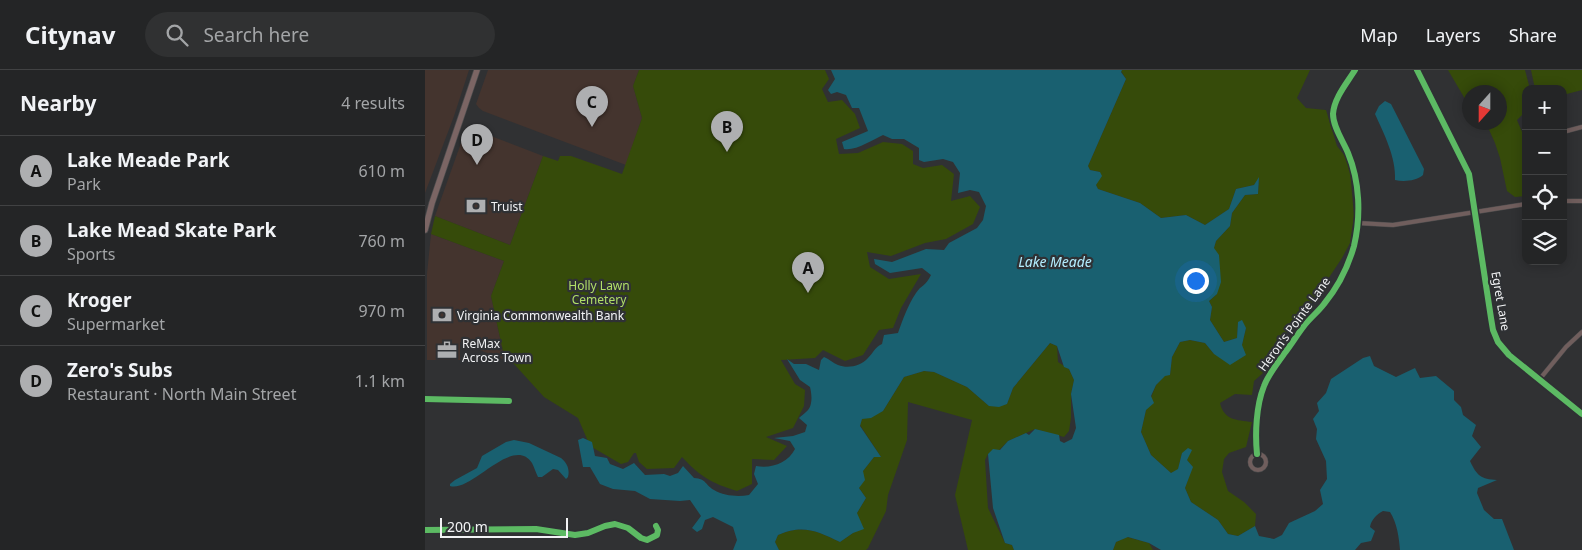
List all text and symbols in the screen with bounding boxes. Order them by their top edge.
search box [145,12,495,57]
text: Citynav [25,18,115,51]
icon: search [163,21,191,49]
text: Search here [203,22,309,48]
text: Map [1360,23,1398,47]
text: Layers [1426,23,1481,47]
text: Share [1509,23,1557,47]
north arrow [1462,85,1507,130]
map controls [1522,85,1567,265]
button: + [1522,85,1567,130]
pin: C [576,86,608,127]
text: Nearby [20,89,96,117]
text: 4 results [341,92,405,114]
pin: B [711,111,743,152]
pin: D [461,124,493,165]
button: − [1522,130,1567,175]
text: Lake Meade Park [67,147,229,173]
text: A [30,160,42,182]
text: 610 m [358,160,405,182]
text: Park [67,173,101,195]
button: locate [1522,175,1567,220]
bank icon: Truist [465,195,487,217]
place label: Truist [491,198,523,215]
text: Lake Mead Skate Park [67,217,276,243]
button: layers [1522,220,1567,265]
text: B [31,230,41,252]
text: 760 m [358,230,405,252]
text: Sports [67,243,115,265]
pin: A [792,252,824,293]
water label: Lake Meade [1018,252,1092,271]
your location [1183,268,1209,294]
street label: Egret Lane [1487,270,1515,332]
street label: Heron's Pointe Lane [1254,273,1334,375]
park label: Holly Lawn Cemetery [568,277,630,308]
text: Kroger [67,287,131,313]
text: C [31,300,41,322]
text: 970 m [358,300,405,322]
bank icon: Virginia Commonwealth Bank [431,304,453,326]
place label: Virginia Commonwealth Bank [457,307,625,324]
text: Supermarket [67,313,165,335]
place label: ReMax Across Town [462,335,532,366]
office icon: ReMax Across Town [436,339,458,361]
text: Zero's Subs [67,357,172,383]
text: D [30,370,42,392]
text: 1.1 km [355,370,405,392]
text: Restaurant · North Main Street [67,383,296,405]
scale bar [440,515,567,538]
text: 200 m [447,517,488,536]

